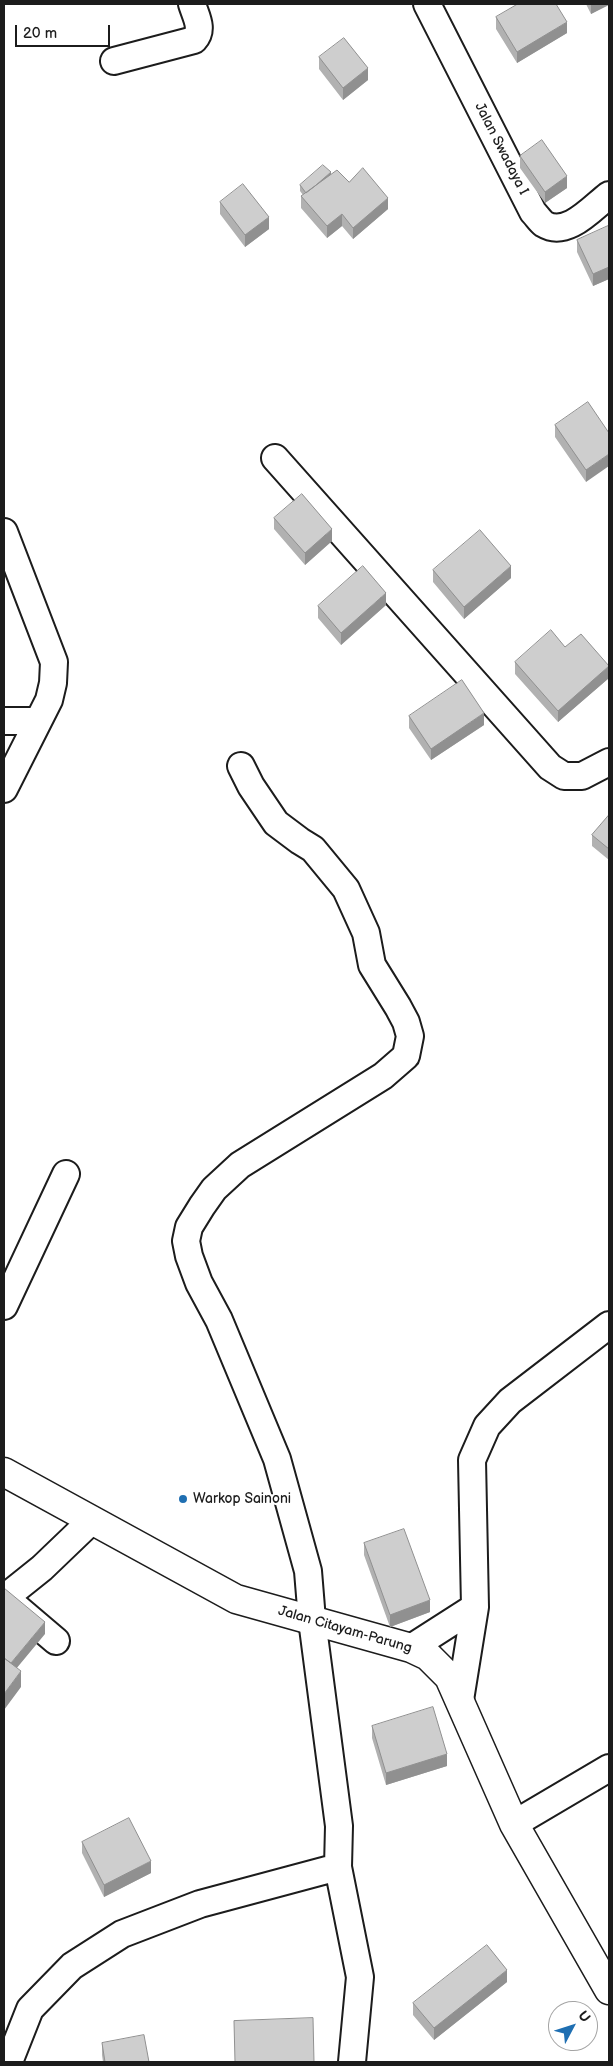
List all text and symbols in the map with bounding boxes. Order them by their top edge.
scale bar [18,15,112,47]
text: 20 m [23,24,57,43]
street label: Jalan Swadaya I [471,100,531,198]
place label: Warkop Sainoni [193,1491,291,1507]
marker: Warkop Sainoni [177,1493,189,1505]
street label: Jalan Citayam-Parung [276,1603,414,1657]
north arrow [548,2001,598,2051]
text: U [574,2007,594,2026]

